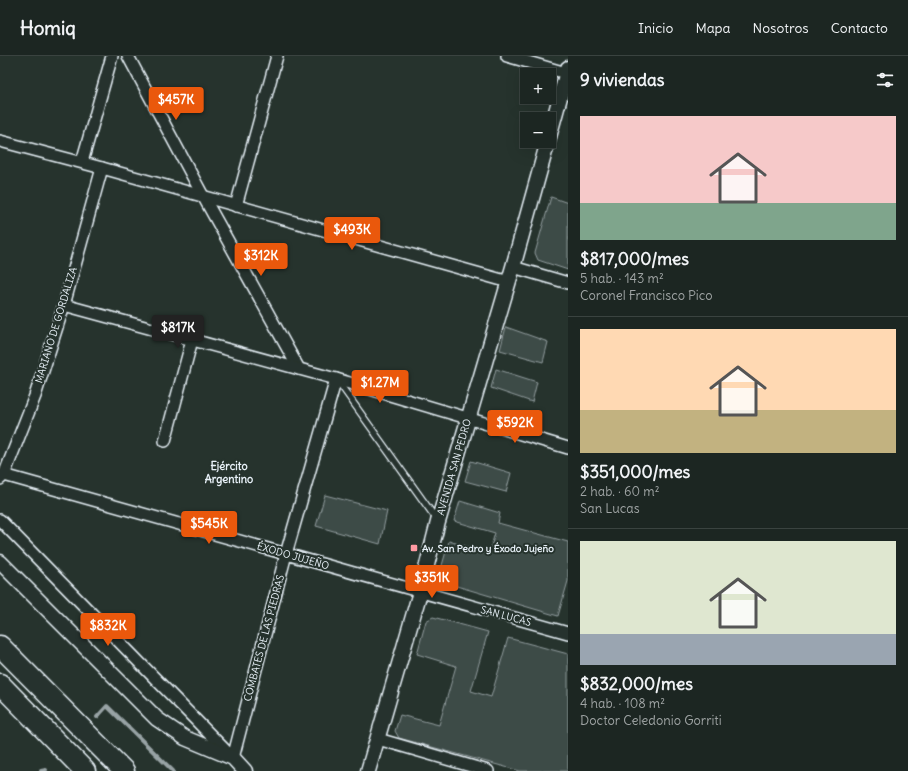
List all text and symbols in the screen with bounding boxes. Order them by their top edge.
text: Homiq [20,16,76,40]
text: Inicio [638,19,673,37]
text: Mapa [695,19,731,37]
text: Nosotros [753,19,809,37]
text: Contacto [831,19,888,37]
map controls [520,68,556,148]
button: + [520,68,556,104]
text: 9 viviendas [580,69,664,91]
icon: filters [874,69,896,91]
pin: $457K [148,87,204,121]
text: $457K [158,91,194,108]
button: − [520,112,556,148]
icon: home [702,142,774,214]
pin: $493K [324,217,380,251]
text: $493K [333,221,371,238]
pin: $312K [233,243,289,277]
text: $312K [244,247,278,264]
text: $817,000/mes [580,248,689,270]
street label: MARIANO DE GORDALIZA [32,265,80,385]
text: 5 hab. · 143 m² [580,270,664,287]
text: Coronel Francisco Pico [580,287,713,304]
pin: $817K [150,315,206,349]
text: $817K [161,319,195,336]
icon: home [702,355,774,427]
pin: $1.27M [347,370,413,404]
text: $1.27M [361,374,399,391]
pin: $592K [487,410,543,444]
text: $592K [496,414,534,431]
street label: AVENIDA SAN PEDRO [434,417,474,517]
district label: Ejército Argentino [205,459,253,487]
text: $351,000/mes [580,461,690,483]
text: 2 hab. · 60 m² [580,483,660,500]
text: San Lucas [580,500,640,517]
pin: $545K [181,511,237,545]
text: $545K [190,515,228,532]
street label: ÉXODO JUJEÑO [255,539,331,573]
place label: Av. San Pedro y Éxodo Jujeño [422,542,554,555]
marker: Av. San Pedro y Éxodo Jujeño [409,543,419,553]
pin: $351K [404,565,460,599]
icon: home [702,567,774,639]
text: $351K [414,569,450,586]
street label: COMBATES DE LAS PIEDRAS [241,573,287,703]
street label: SAN LUCAS [479,603,533,629]
pin: $832K [80,613,136,647]
text: $832K [89,617,127,634]
text: $832,000/mes [580,673,693,695]
text: 4 hab. · 108 m² [580,695,665,712]
text: Doctor Celedonio Gorriti [580,712,722,729]

